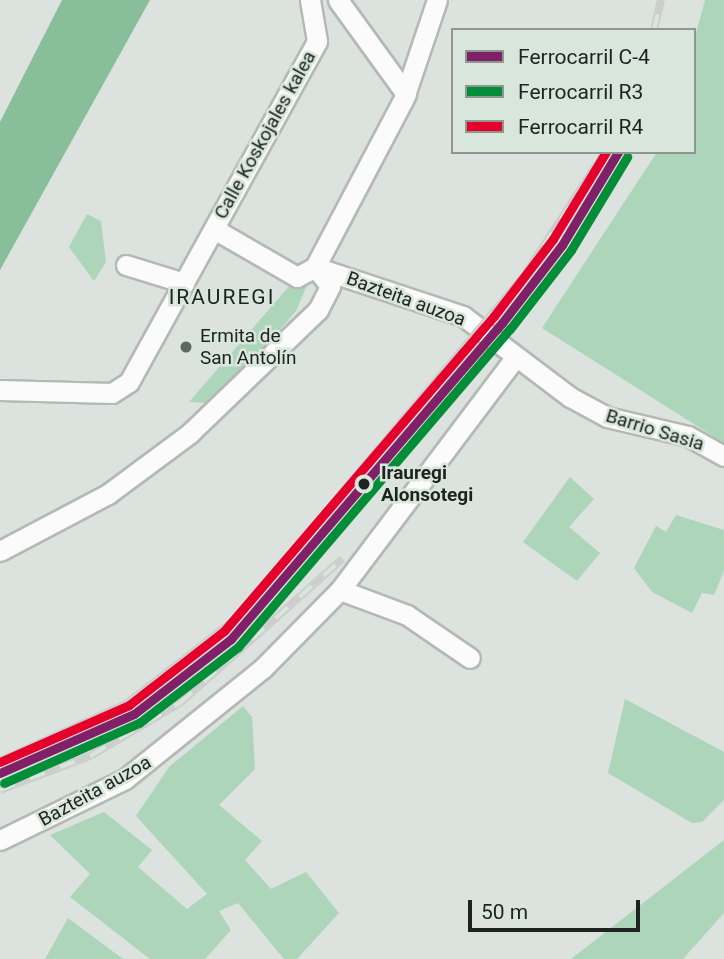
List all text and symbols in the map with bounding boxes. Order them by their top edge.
legend [451,28,696,154]
text: Ferrocarril C-4 [518,45,650,69]
street label: Calle Koskojales kalea [209,47,321,223]
text: Ferrocarril R3 [518,80,643,104]
text: Ferrocarril R4 [518,115,643,139]
street label: Bazteita auzoa [343,267,469,331]
district label: IRAUREGI [170,284,274,310]
place label: Ermita de San Antolín [200,325,296,369]
marker: Ermita de San Antolín [178,339,194,355]
street label: Barrio Sasia [603,404,707,456]
place label: Irauregi Alonsotegi [381,462,473,506]
marker: Irauregi Alonsotegi [353,473,375,495]
street label: Bazteita auzoa [35,751,155,831]
scale bar [472,886,644,930]
text: 50 m [481,900,528,924]

